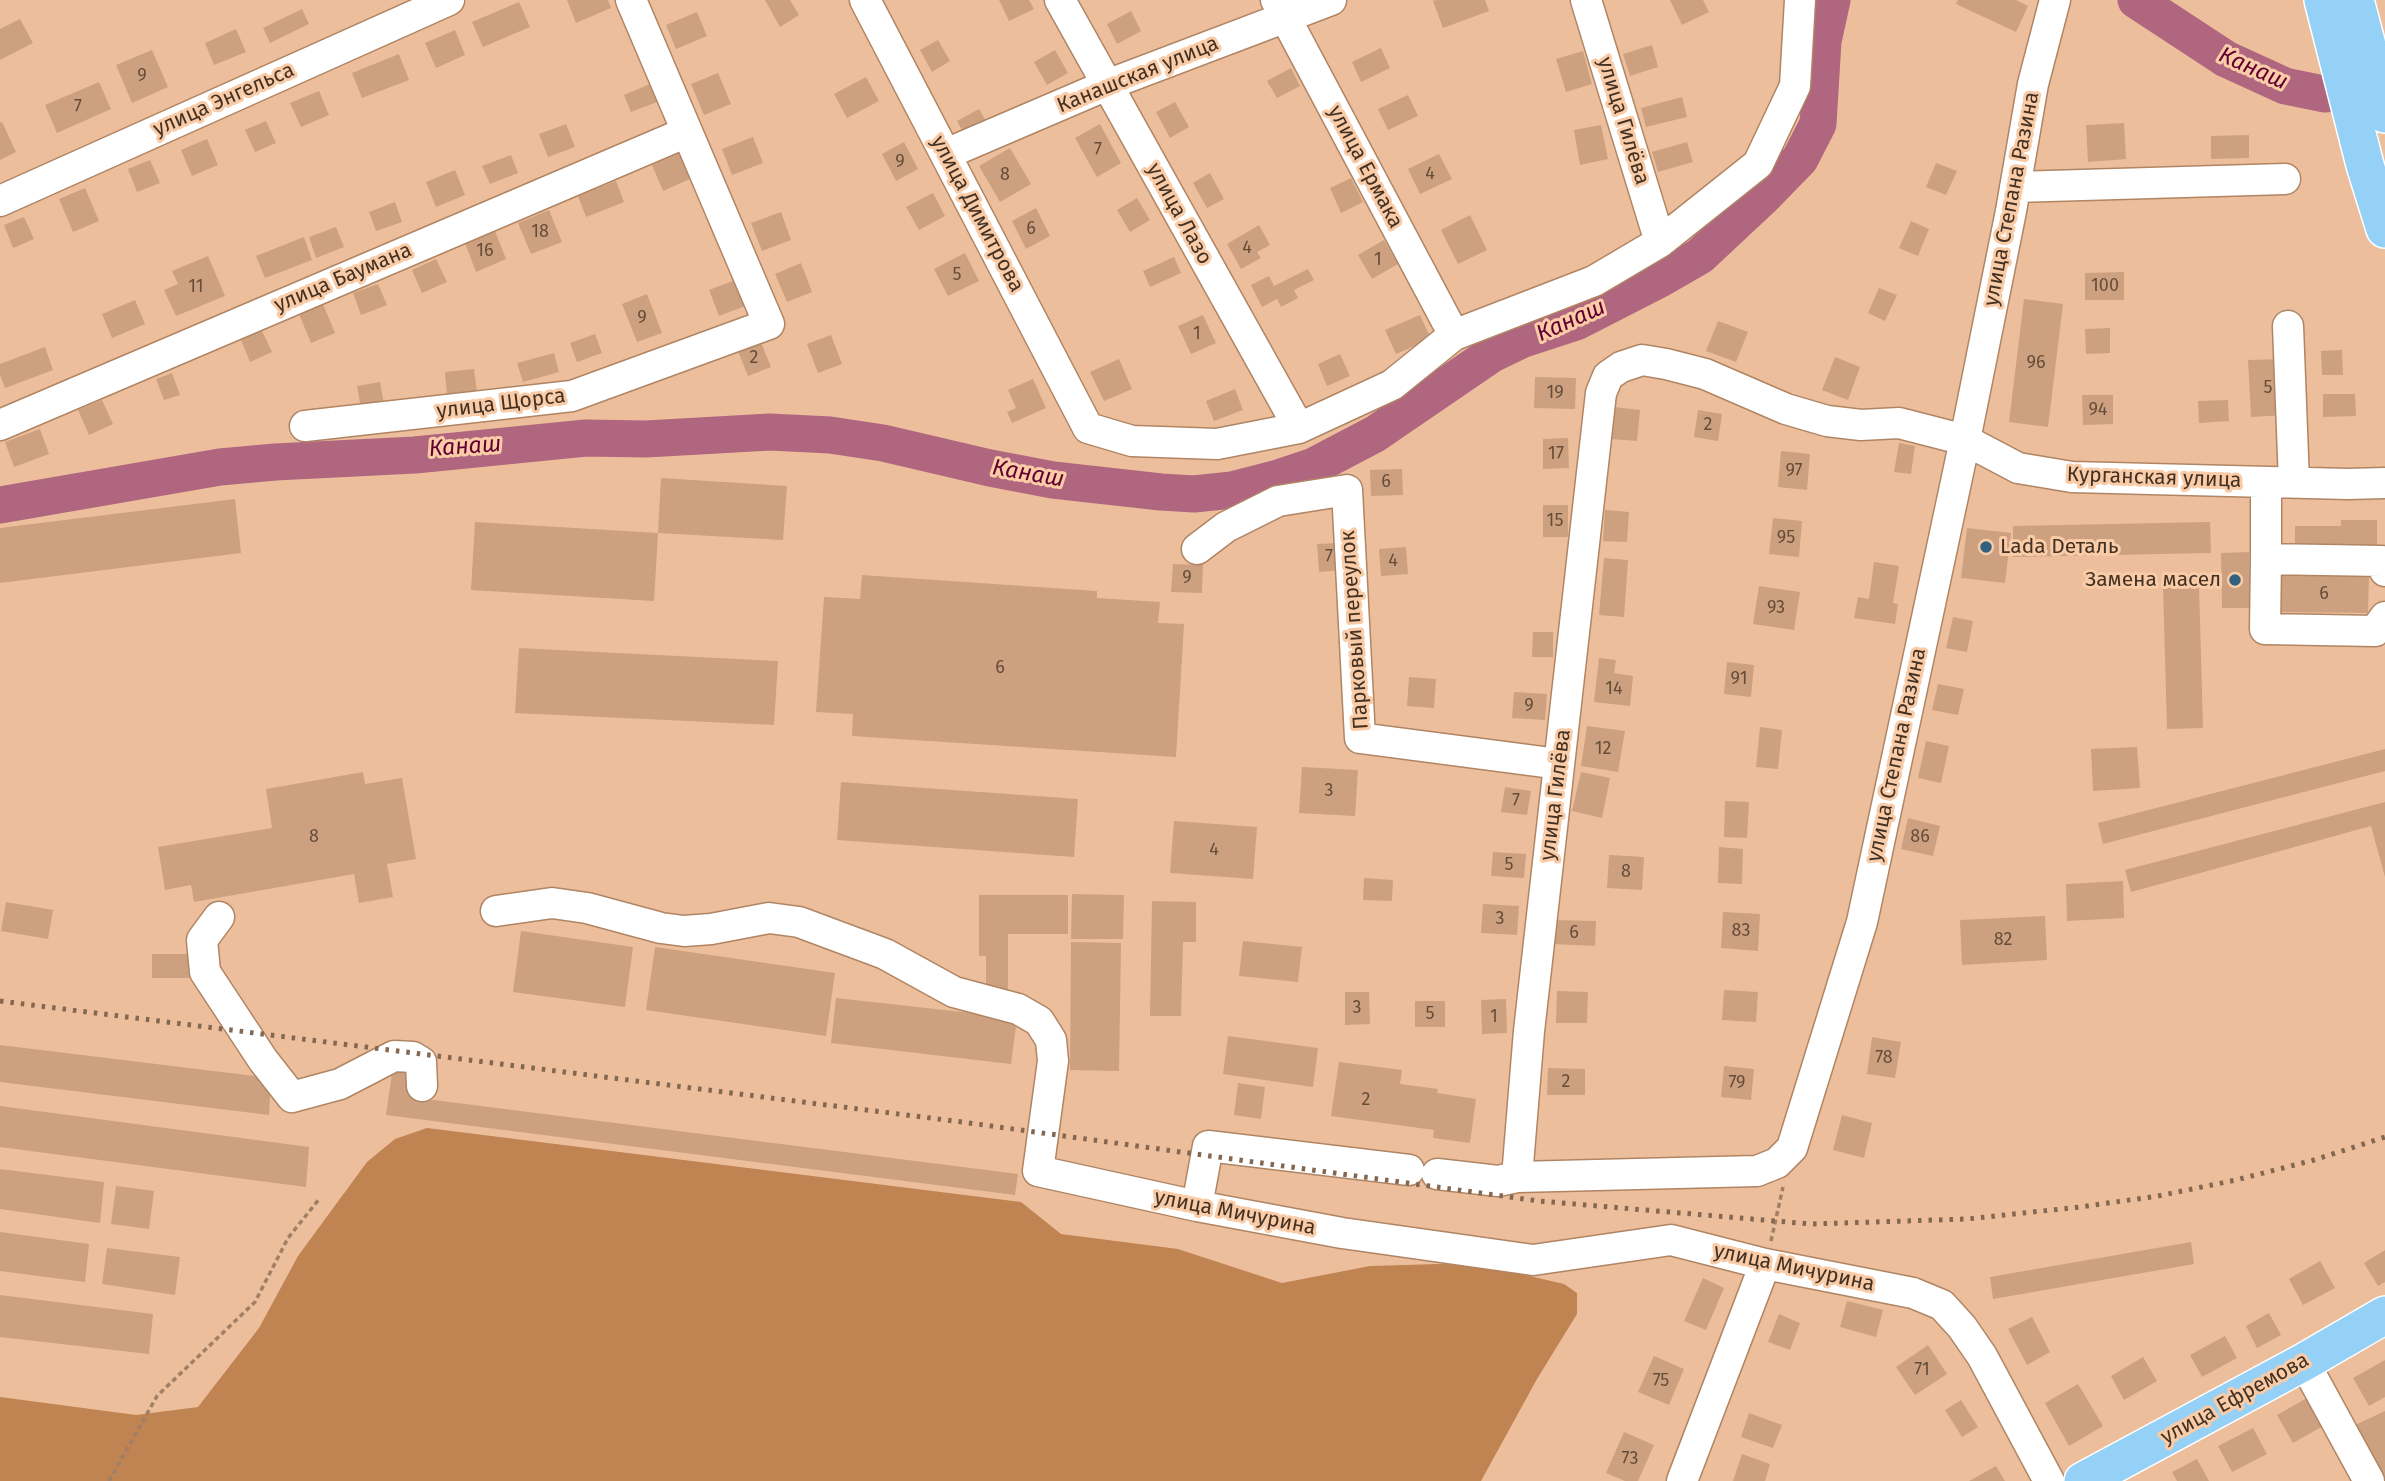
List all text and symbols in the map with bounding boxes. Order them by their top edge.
street label: Канашская улица [1054,31,1222,119]
water label: Канаш [2214,42,2292,96]
street label: улица Гилёва [1592,54,1654,188]
street label: улица Энгельса [150,58,298,142]
house number: 9 [137,65,147,87]
street label: улица Степана Разина [1979,90,2045,308]
house number: 7 [74,96,82,118]
street label: улица Ермака [1322,101,1408,233]
street label: улица Димитрова [925,132,1029,296]
house number: 7 [1094,139,1102,161]
house number: 9 [895,151,905,173]
street label: улица Лазо [1141,159,1217,269]
house number: 4 [1425,163,1435,185]
house number: 8 [1000,164,1010,186]
house number: 6 [1026,218,1036,240]
house number: 18 [531,221,549,243]
house number: 4 [1242,237,1252,259]
street label: улица Баумана [270,238,416,318]
house number: 16 [476,240,494,262]
house number: 1 [1374,249,1382,271]
house number: 5 [952,264,962,286]
house number: 100 [2091,275,2119,297]
house number: 11 [188,276,204,298]
water label: Канаш [1532,294,1610,348]
house number: 9 [637,307,647,329]
house number: 1 [1193,323,1201,345]
house number: 2 [750,347,758,369]
house number: 96 [2026,352,2046,374]
house number: 5 [2263,377,2273,399]
house number: 19 [1546,382,1564,404]
street label: улица Щорса [435,384,567,424]
house number: 94 [2089,399,2107,421]
house number: 2 [1704,414,1712,436]
water label: Канаш [428,431,502,463]
house number: 17 [1548,443,1564,465]
water label: Канаш [990,454,1066,494]
house number: 97 [1785,460,1803,482]
street label: Курганская улица [2066,462,2242,494]
house number: 6 [1381,471,1391,493]
house number: 15 [1547,510,1563,532]
house number: 95 [1777,527,1795,549]
street label: Парковый переулок [1335,530,1375,730]
place label: Lada Dеталь [2000,534,2119,560]
marker: Lada Dеталь [1978,539,1994,555]
house number: 7 [1325,546,1333,568]
house number: 4 [1388,550,1398,572]
house number: 9 [1182,567,1192,589]
place label: Замена масел [2085,567,2221,593]
marker: Замена масел [2227,572,2243,588]
house number: 6 [2319,583,2329,605]
house number: 93 [1767,597,1785,619]
street label: улица Степана Разина [1862,646,1932,864]
house number: 6 [995,657,1005,679]
house number: 91 [1731,668,1747,690]
house number: 14 [1605,678,1623,700]
house number: 9 [1524,695,1534,717]
street label: улица Гилёва [1535,728,1577,862]
house number: 12 [1595,738,1611,760]
house number: 3 [1325,780,1333,802]
house number: 7 [1512,790,1520,812]
house number: 8 [309,826,319,848]
house number: 86 [1910,826,1930,848]
house number: 4 [1209,839,1219,861]
house number: 5 [1504,854,1514,876]
house number: 8 [1621,861,1631,883]
house number: 3 [1496,908,1504,930]
house number: 83 [1732,920,1750,942]
house number: 6 [1569,922,1579,944]
house number: 82 [1994,929,2012,951]
house number: 3 [1353,997,1361,1019]
house number: 5 [1425,1003,1435,1025]
house number: 1 [1490,1006,1498,1028]
house number: 78 [1875,1047,1893,1069]
house number: 2 [1562,1071,1570,1093]
house number: 79 [1728,1072,1746,1094]
house number: 2 [1362,1089,1370,1111]
street label: улица Мичурина [1152,1185,1318,1241]
street label: улица Мичурина [1711,1239,1877,1297]
street label: улица Ефремова [2157,1348,2313,1450]
house number: 71 [1914,1359,1930,1381]
house number: 75 [1653,1370,1669,1392]
house number: 73 [1622,1448,1638,1470]

